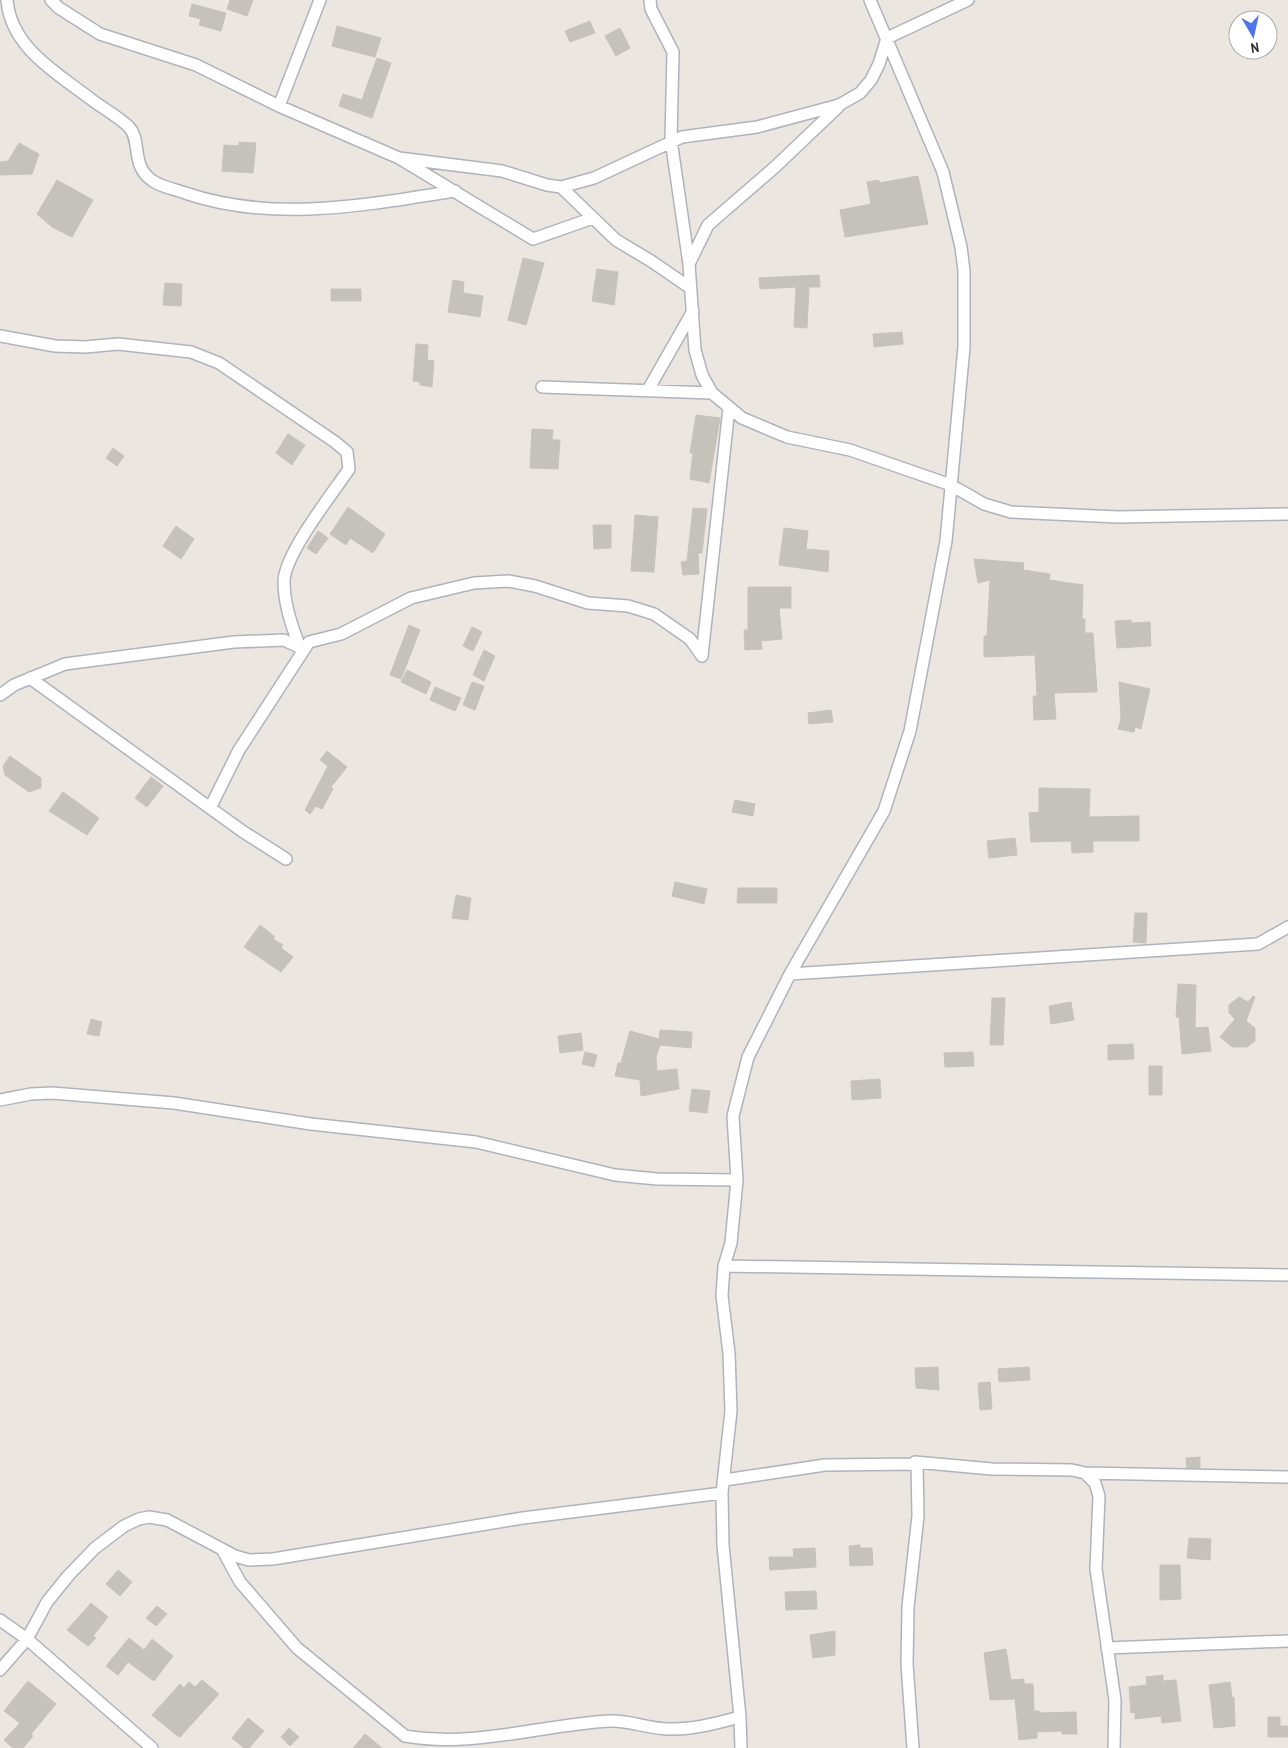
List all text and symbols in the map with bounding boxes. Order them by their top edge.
north arrow [1228,10,1278,60]
text: N [1250,38,1261,57]

